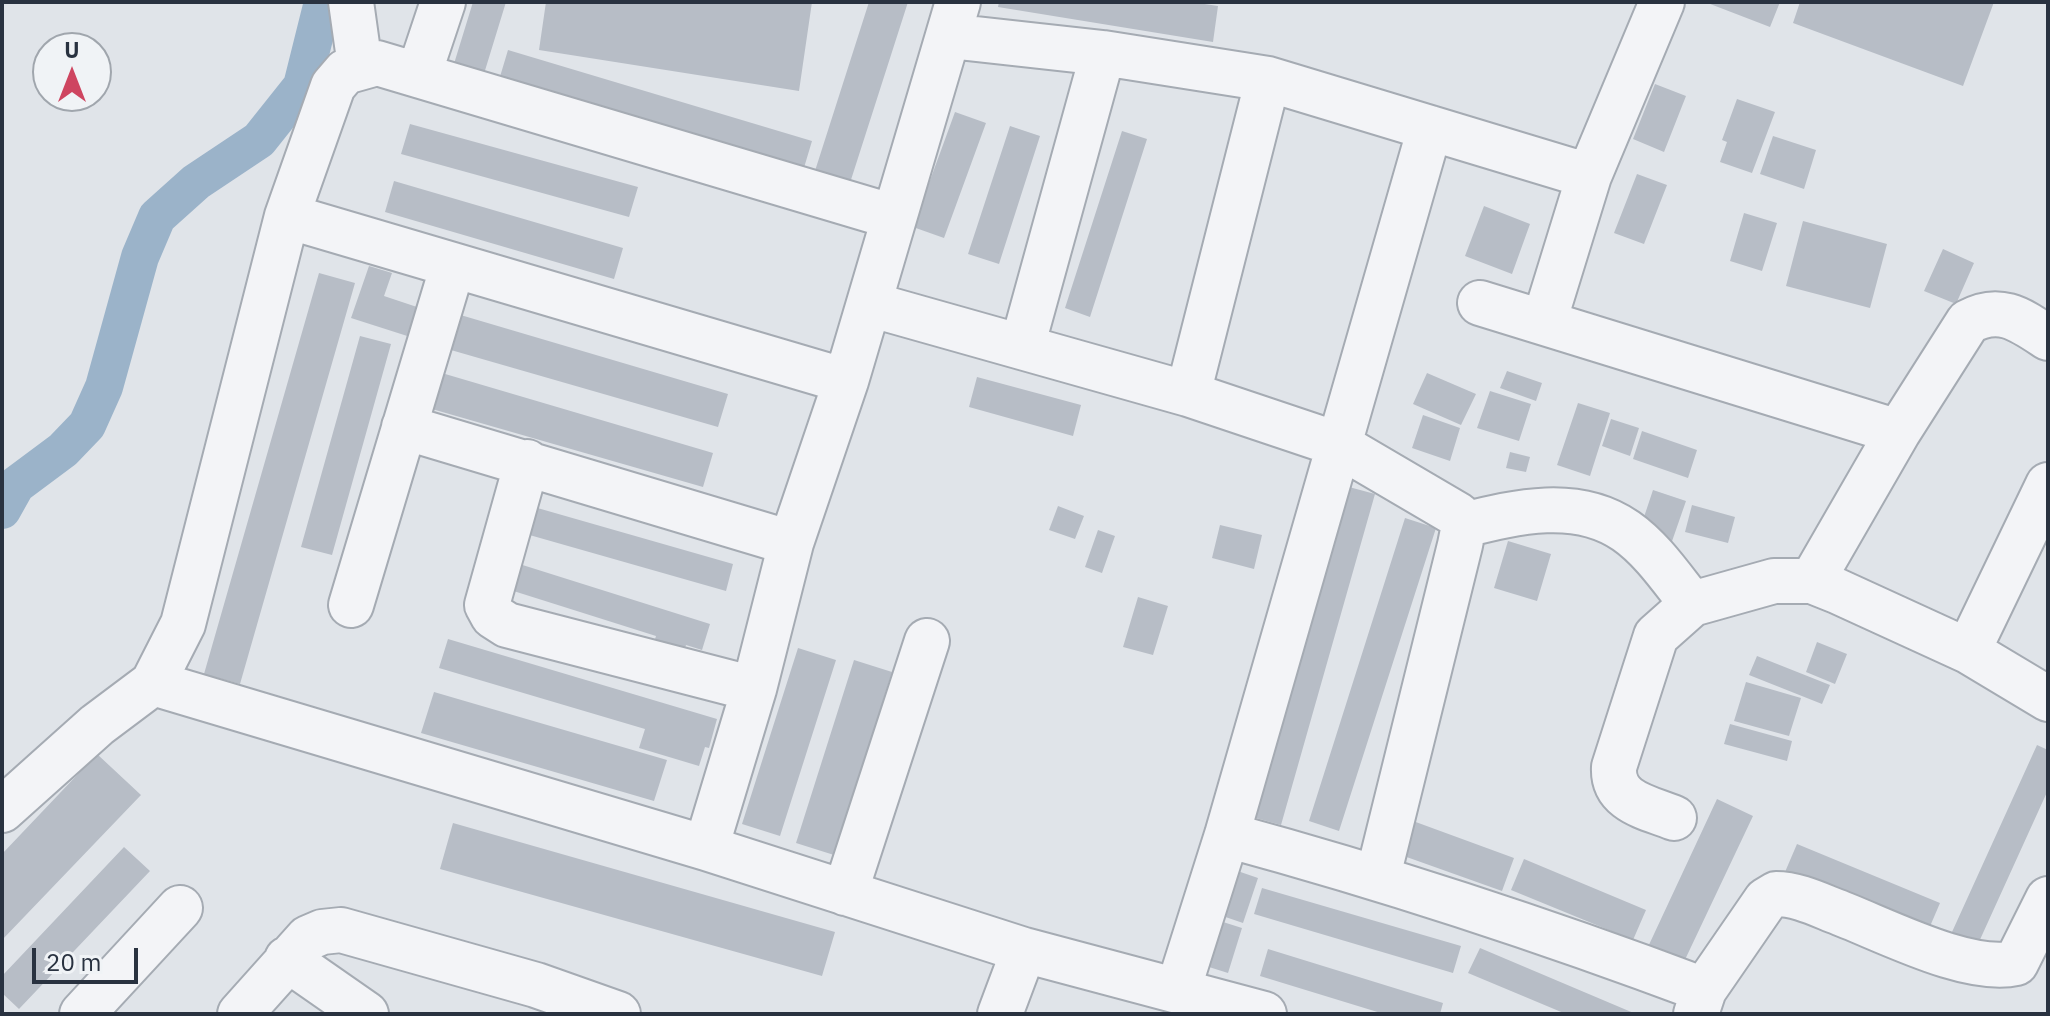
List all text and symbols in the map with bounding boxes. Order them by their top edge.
north arrow [32,32,112,112]
text: U [64,35,80,64]
scale bar [36,932,142,982]
text: 20 m [46,946,101,978]

